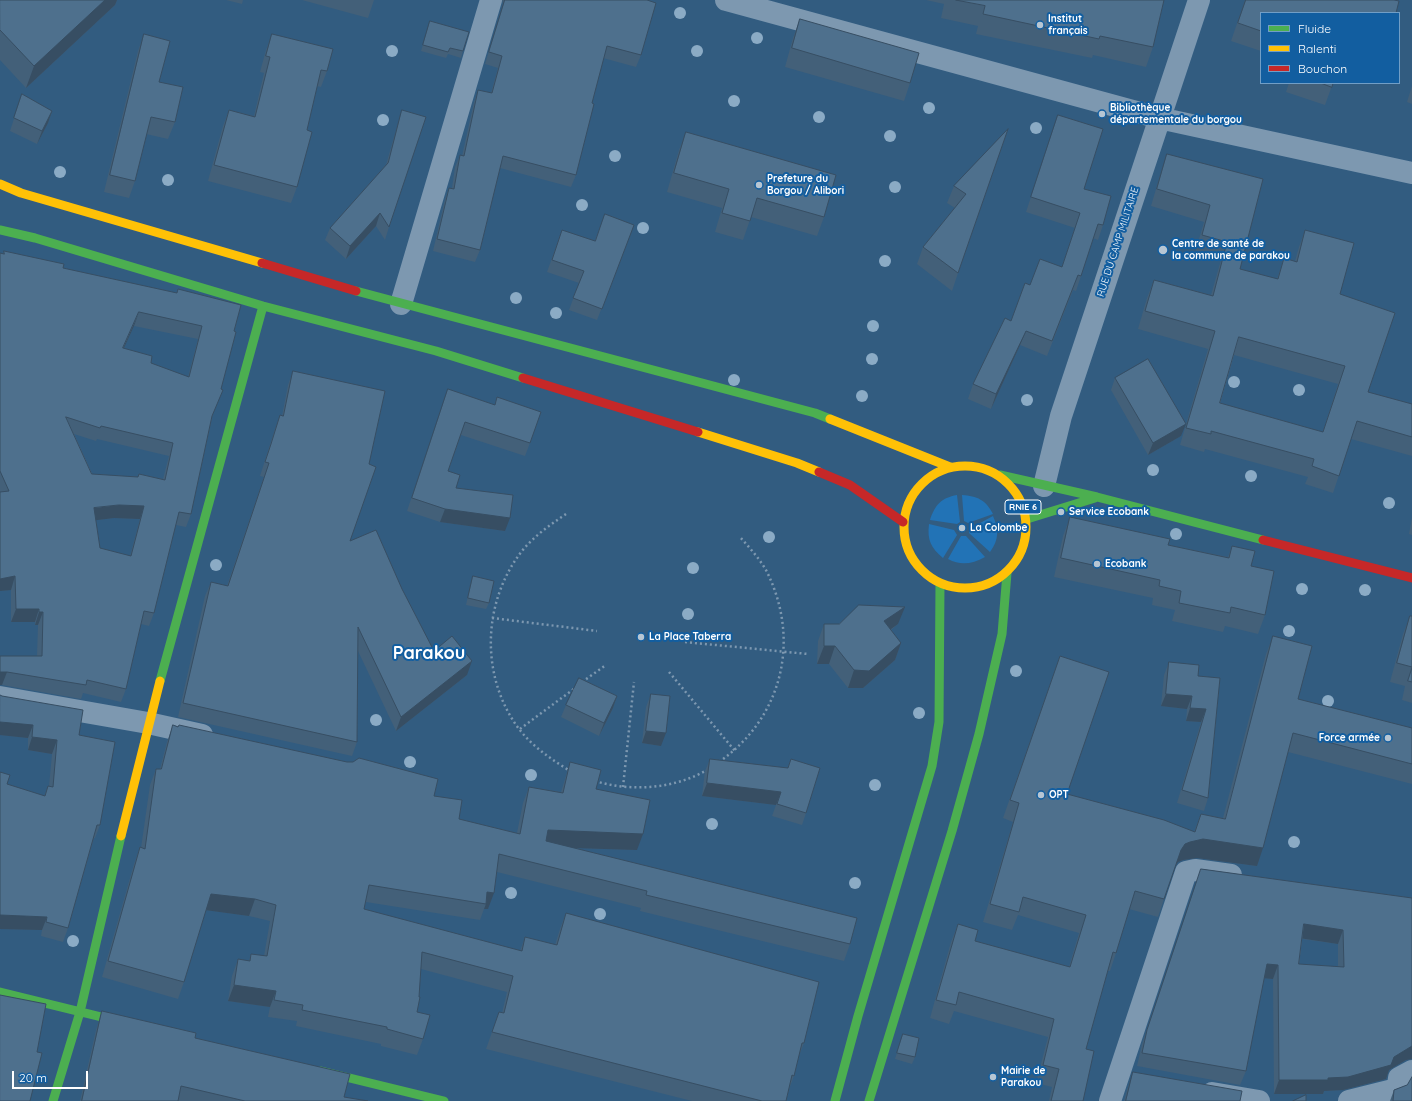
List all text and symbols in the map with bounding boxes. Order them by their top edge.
legend [1260,12,1400,84]
place label: Institut français [1048,13,1087,36]
marker: Institut français [1035,20,1045,30]
text: Fluide [1298,21,1331,36]
text: Ralenti [1298,41,1336,56]
text: Bouchon [1298,61,1347,76]
place label: Bibliothèque départementale du borgou [1110,102,1242,126]
marker: Bibliothèque départementale du borgou [1097,109,1107,119]
place label: Prefeture du Borgou / Alibori [767,173,844,196]
marker: Prefeture du Borgou / Alibori [754,180,764,190]
street label: RUE DU CAMP MILITAIRE [1095,186,1141,298]
place label: Centre de santé de la commune de parakou [1172,238,1290,262]
marker: Centre de santé de la commune de parakou [1157,244,1169,256]
road number: RNIE 6 [1005,500,1041,514]
place label: Service Ecobank [1069,506,1149,518]
marker: Service Ecobank [1056,507,1066,517]
place label: La Colombe [970,522,1027,534]
marker: La Colombe [957,523,967,533]
place label: Ecobank [1105,558,1146,570]
marker: Ecobank [1092,559,1102,569]
place label: La Place Taberra [649,631,731,643]
marker: La Place Taberra [636,632,646,642]
district label: Parakou [393,643,465,665]
place label: Force armée [1319,732,1380,744]
marker: Force armée [1383,733,1393,743]
place label: OPT [1049,789,1069,801]
marker: OPT [1036,790,1046,800]
scale bar [14,1063,90,1089]
place label: Mairie de Parakou [1001,1065,1045,1088]
text: 20 m [19,1070,47,1085]
marker: Mairie de Parakou [988,1072,998,1082]

